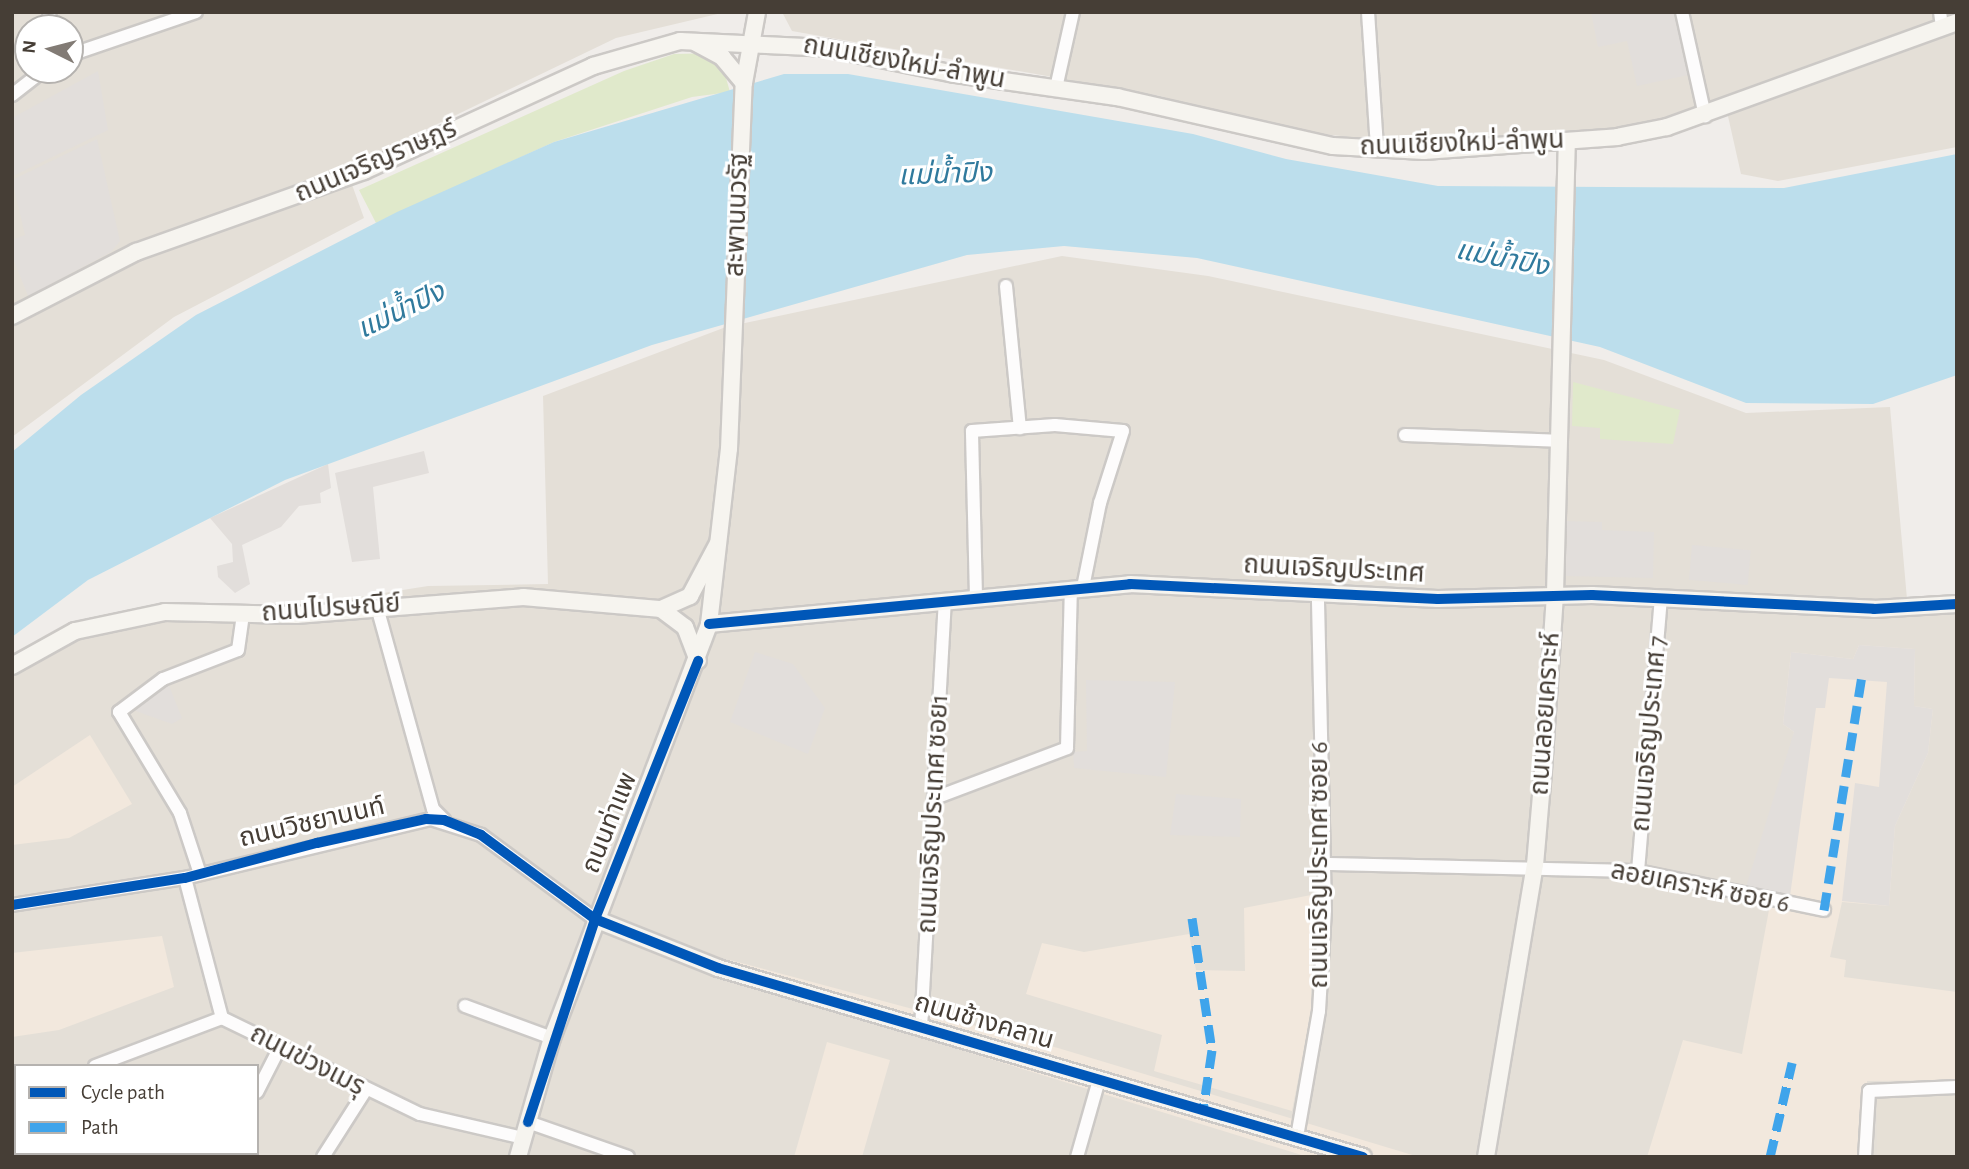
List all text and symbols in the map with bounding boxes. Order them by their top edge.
north arrow [14,14,84,84]
street label: ถนนเชียงใหม่-ลำพูน [800,30,1008,96]
text: N [19,39,40,55]
street label: ถนนเจริญราษฎร์ [290,114,462,210]
street label: ถนนเชียงใหม่-ลำพูน [1359,125,1565,163]
street label: สะพานนวรัฐ [720,153,756,277]
water label: แม่น้ำปิง [898,157,992,193]
water label: แม่น้ำปิง [1453,234,1551,284]
water label: แม่น้ำปิง [352,275,450,347]
street label: ถนนเจริญประเทศ [1242,550,1426,590]
street label: ถนนไปรษณีย์ [260,589,402,629]
street label: ถนนลอยเคราะห์ [1525,631,1567,797]
street label: ถนนเจริญประเทศ 7 [1626,635,1674,833]
street label: ถนนเจริญประเทศ ซอย1 [912,694,956,934]
street label: ถนนเจริญประเทศ ซอย 6 [1304,741,1336,989]
street label: ถนนท่าแพ [576,768,644,878]
street label: ถนนวิชยานนท์ [236,791,388,855]
street label: ลอยเคราะห์ ซอย 6 [1608,855,1792,921]
street label: ถนนช้างคลาน [911,987,1057,1057]
street label: ถนนข่วงเมรุ [244,1019,370,1103]
legend [14,1064,259,1155]
text: Cycle path [81,1082,165,1103]
text: Path [81,1117,119,1138]

